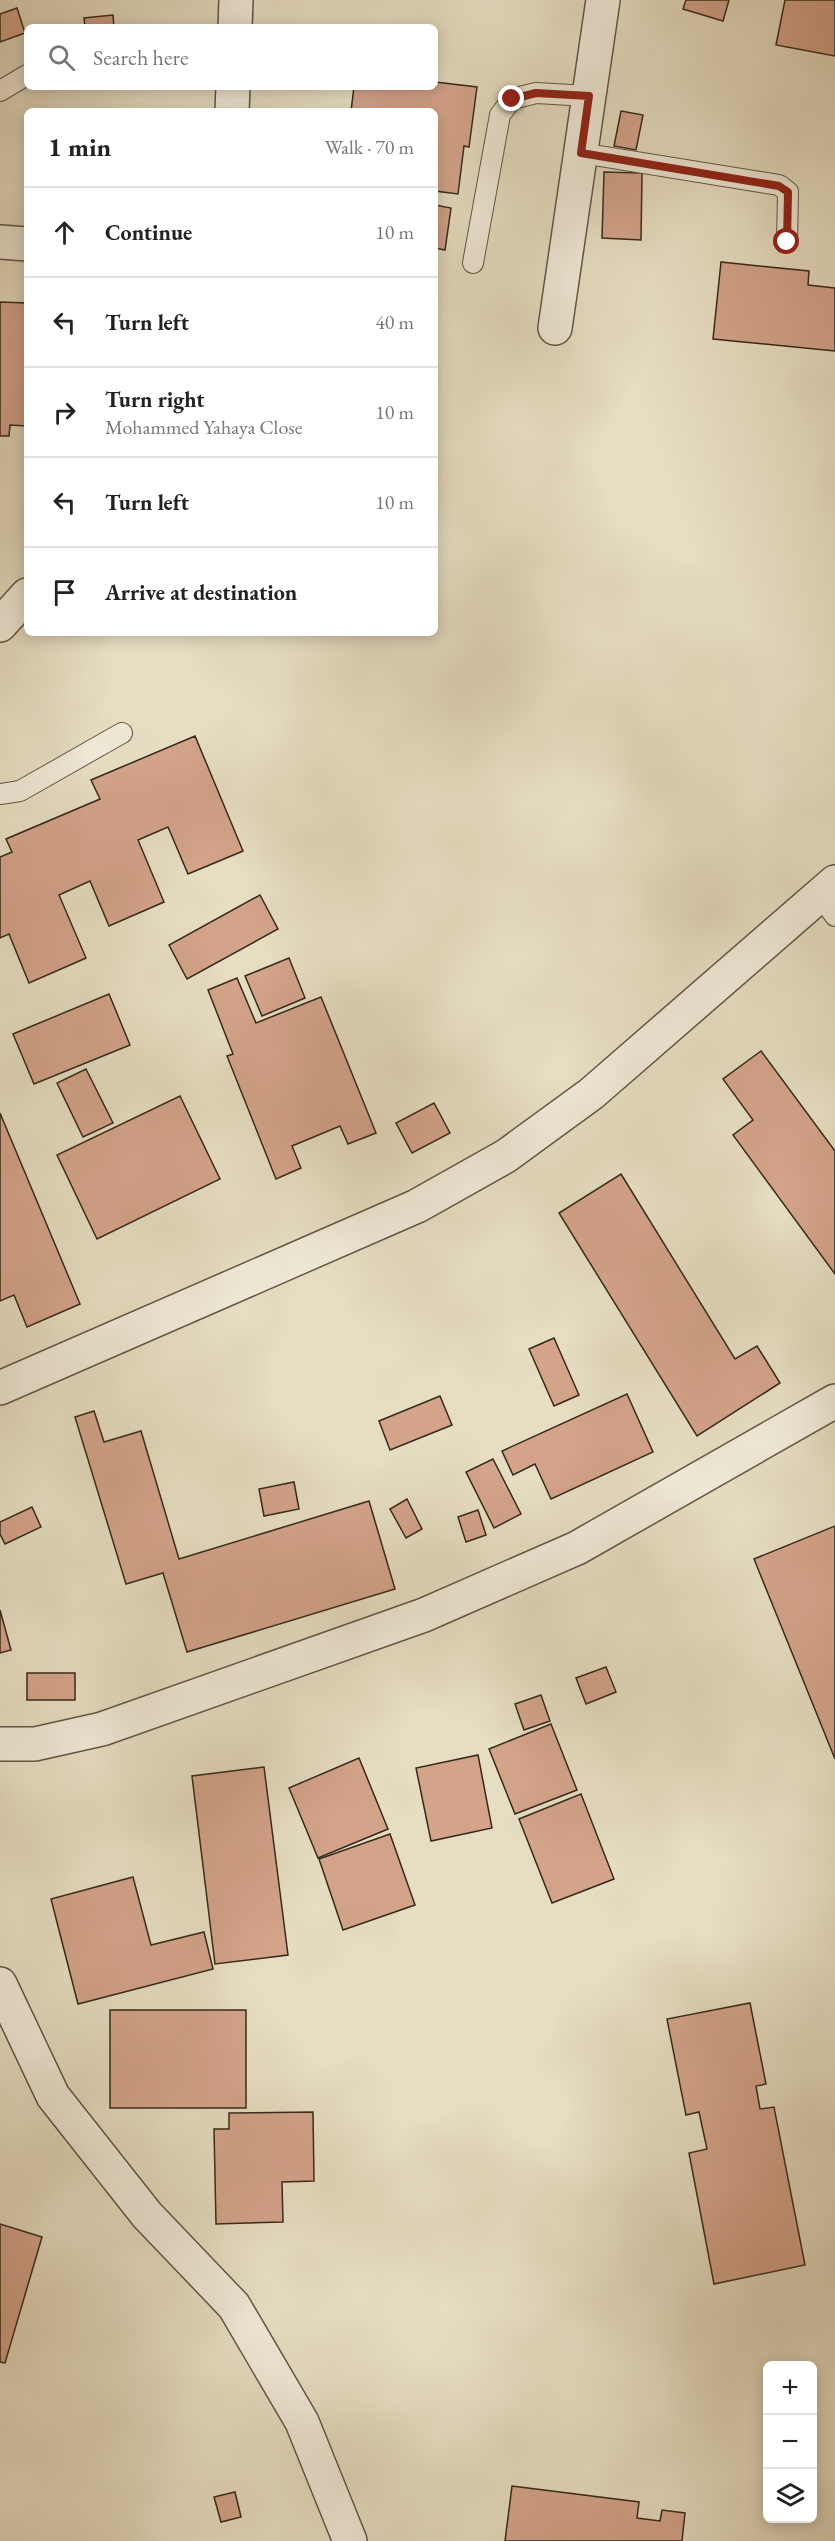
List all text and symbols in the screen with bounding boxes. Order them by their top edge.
search box [24,24,438,90]
icon: search [45,41,78,74]
text: Search here [93,43,188,72]
route end [498,85,524,111]
text: 1 min [48,130,111,164]
text: Walk · 70 m [325,134,414,160]
icon: ahead [48,216,81,249]
text: Continue [105,218,192,247]
text: 10 m [375,219,414,245]
route start [773,228,799,254]
icon: left [48,306,81,339]
text: Turn left [105,308,189,337]
text: 40 m [375,309,414,335]
text: Turn right [105,385,204,414]
icon: right [48,396,81,429]
text: 10 m [375,399,414,425]
text: Mohammed Yahaya Close [105,414,303,440]
icon: left [48,486,81,519]
text: Turn left [105,488,189,517]
text: 10 m [375,489,414,515]
icon: arrive [48,576,81,609]
text: Arrive at destination [105,578,297,607]
map controls [763,2361,817,2523]
button: + [763,2361,817,2415]
button: − [763,2415,817,2469]
button: layers [763,2469,817,2523]

